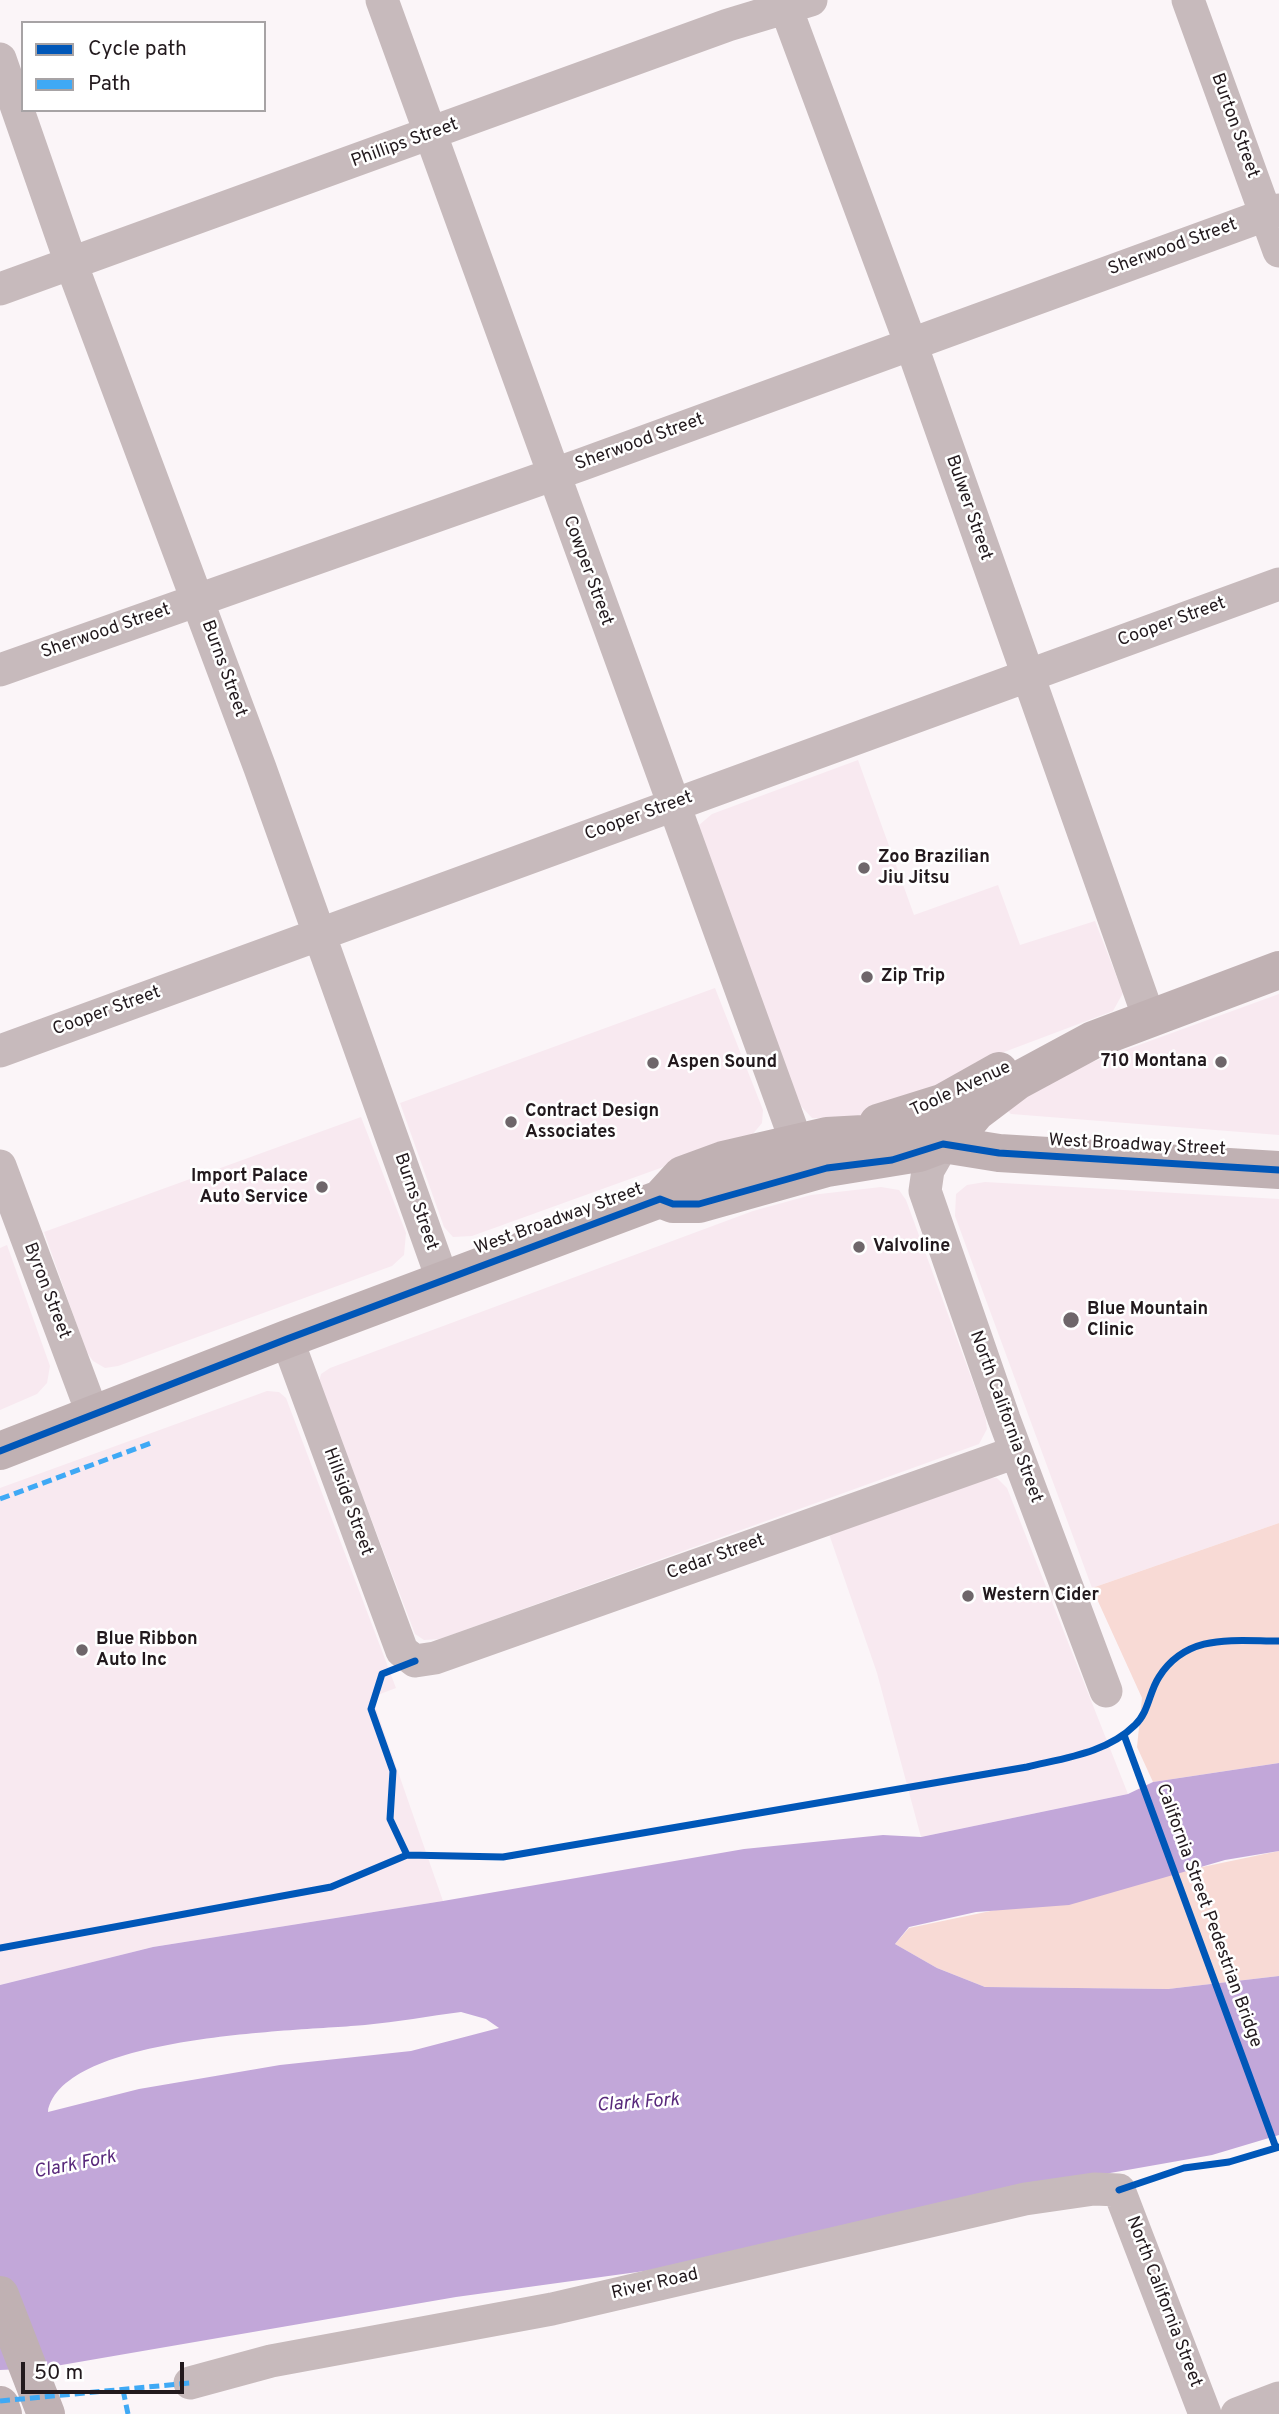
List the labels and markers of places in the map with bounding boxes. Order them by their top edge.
place label: Zoo Brazilian Jiu Jitsu [878,847,990,890]
marker: Zoo Brazilian Jiu Jitsu [856,860,872,876]
place label: Zip Trip [881,966,945,988]
marker: Zip Trip [859,969,875,985]
place label: 710 Montana [1101,1051,1207,1073]
place label: Aspen Sound [667,1052,777,1074]
marker: 710 Montana [1213,1054,1229,1070]
marker: Aspen Sound [645,1055,661,1071]
place label: Contract Design Associates [525,1101,659,1144]
marker: Contract Design Associates [503,1114,519,1130]
place label: Import Palace Auto Service [191,1166,308,1208]
marker: Import Palace Auto Service [314,1179,330,1195]
place label: Valvoline [873,1236,950,1258]
marker: Valvoline [851,1239,867,1255]
place label: Blue Mountain Clinic [1087,1299,1208,1342]
marker: Blue Mountain Clinic [1061,1310,1081,1330]
place label: Western Cider [982,1585,1099,1607]
marker: Western Cider [960,1588,976,1604]
place label: Blue Ribbon Auto Inc [96,1629,198,1672]
marker: Blue Ribbon Auto Inc [74,1642,90,1658]

